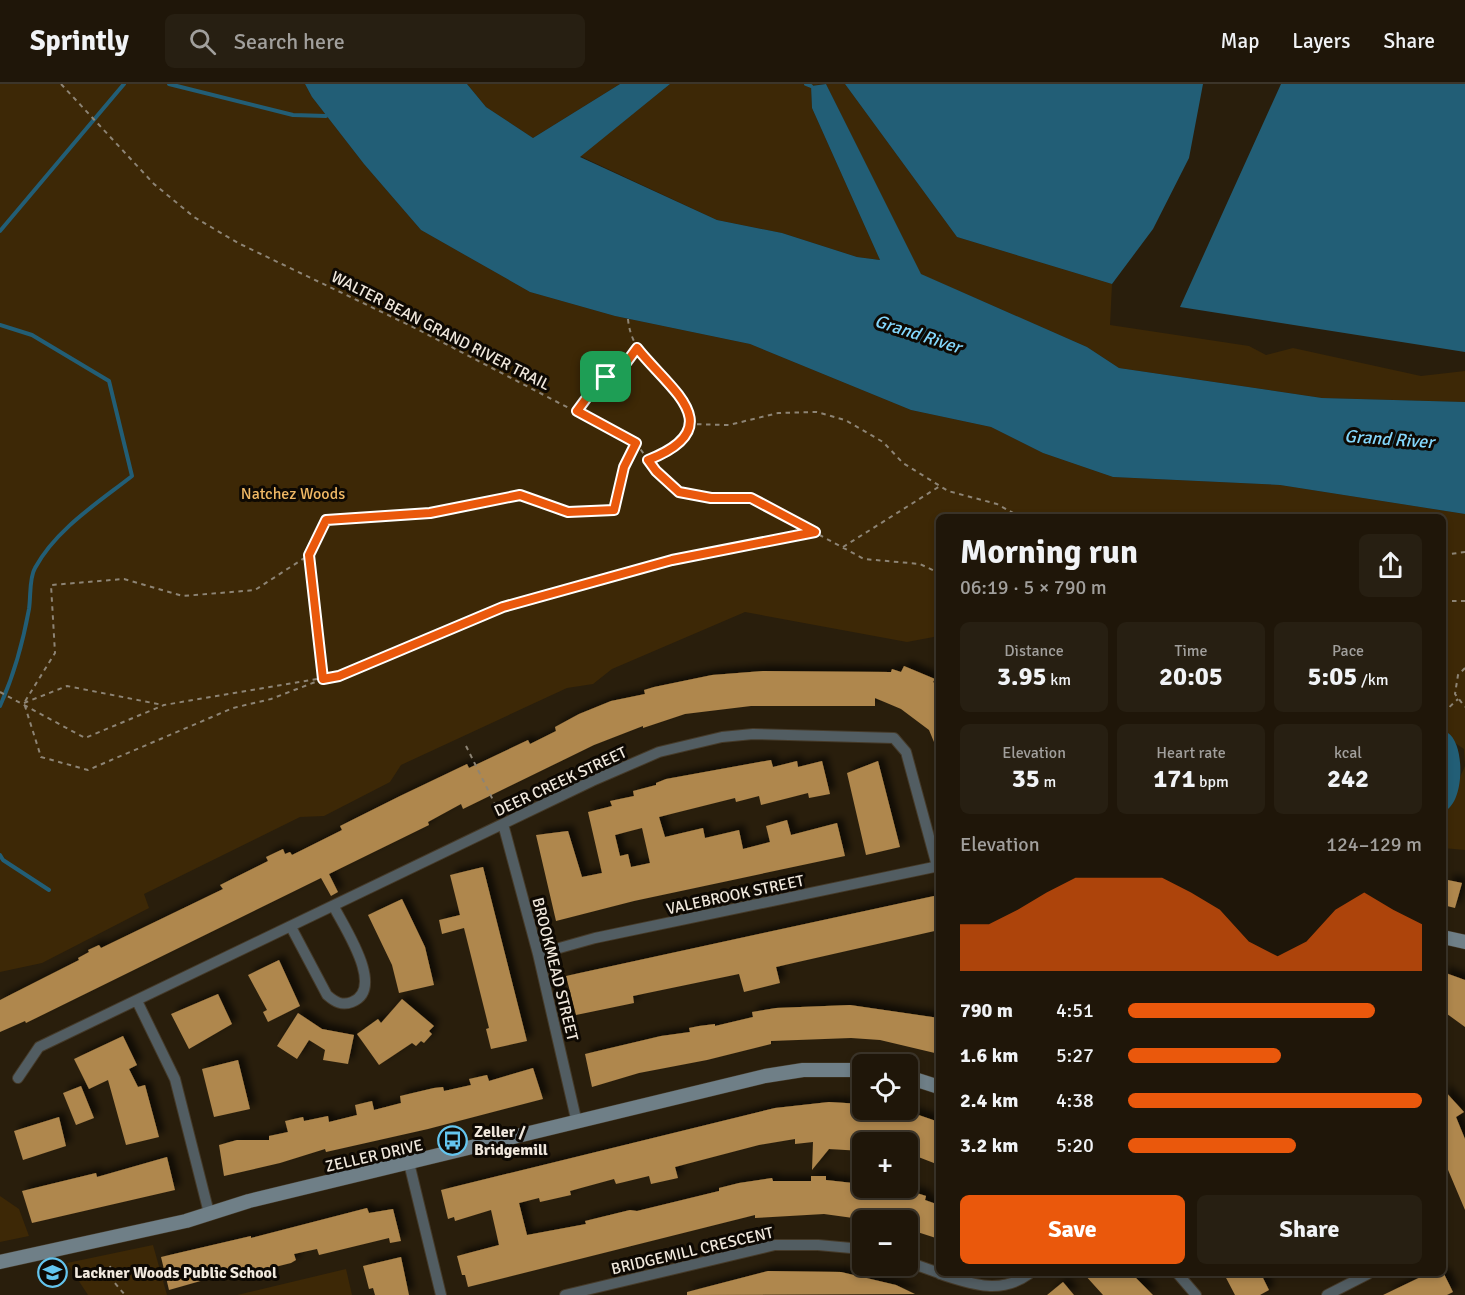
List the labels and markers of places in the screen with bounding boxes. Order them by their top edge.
pin [580,351,631,402]
place label: Zeller / Bridgemill [474,1122,548,1160]
bus stop icon: Zeller / Bridgemill [437,1124,469,1156]
school or university icon: Lackner Woods Public School [37,1256,69,1288]
place label: Lackner Woods Public School [74,1263,277,1283]

